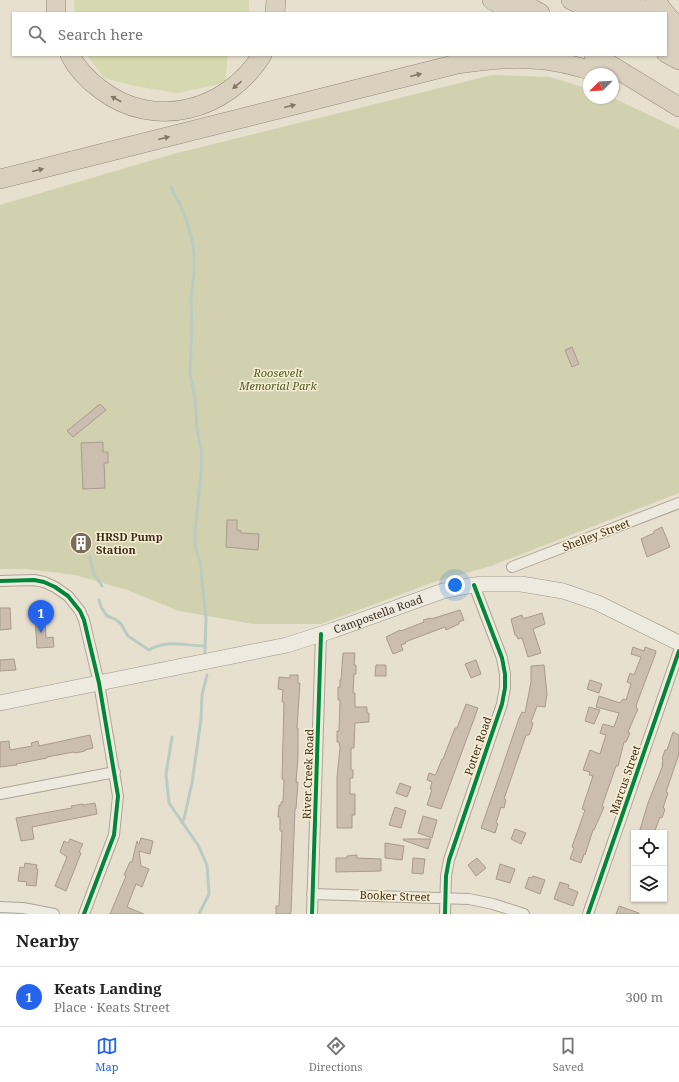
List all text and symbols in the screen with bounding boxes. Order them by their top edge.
search box [12,12,667,56]
icon: search [26,23,48,45]
text: Search here [58,24,143,44]
north arrow [583,68,619,104]
one-way arrow [410,71,422,77]
one-way arrow [231,80,242,89]
one-way arrow [110,95,121,102]
one-way arrow [284,103,296,109]
one-way arrow [158,135,170,141]
one-way arrow [32,166,44,172]
park label: Roosevelt Memorial Park [238,365,318,393]
street label: Shelley Street [560,515,632,554]
place label: HRSD Pump Station [96,529,163,557]
building icon: HRSD Pump Station [68,530,94,556]
your location [445,575,465,595]
street label: Campostella Road [331,591,425,637]
pin: 1 [28,600,54,633]
street label: Potter Road [460,714,495,777]
street label: River Creek Road [298,728,317,819]
street label: Marcus Street [606,743,643,817]
map controls [631,830,667,902]
button: locate [631,830,667,866]
button: layers [631,866,667,902]
street label: Booker Street [359,887,431,904]
text: Nearby [16,929,79,952]
text: Keats Landing [54,978,162,998]
text: 1 [25,988,33,1006]
text: 300 m [626,988,663,1006]
text: Place · Keats Street [54,998,170,1016]
tab: Map [95,1035,118,1074]
tab: Directions [309,1035,362,1074]
tab: Saved [553,1035,584,1074]

